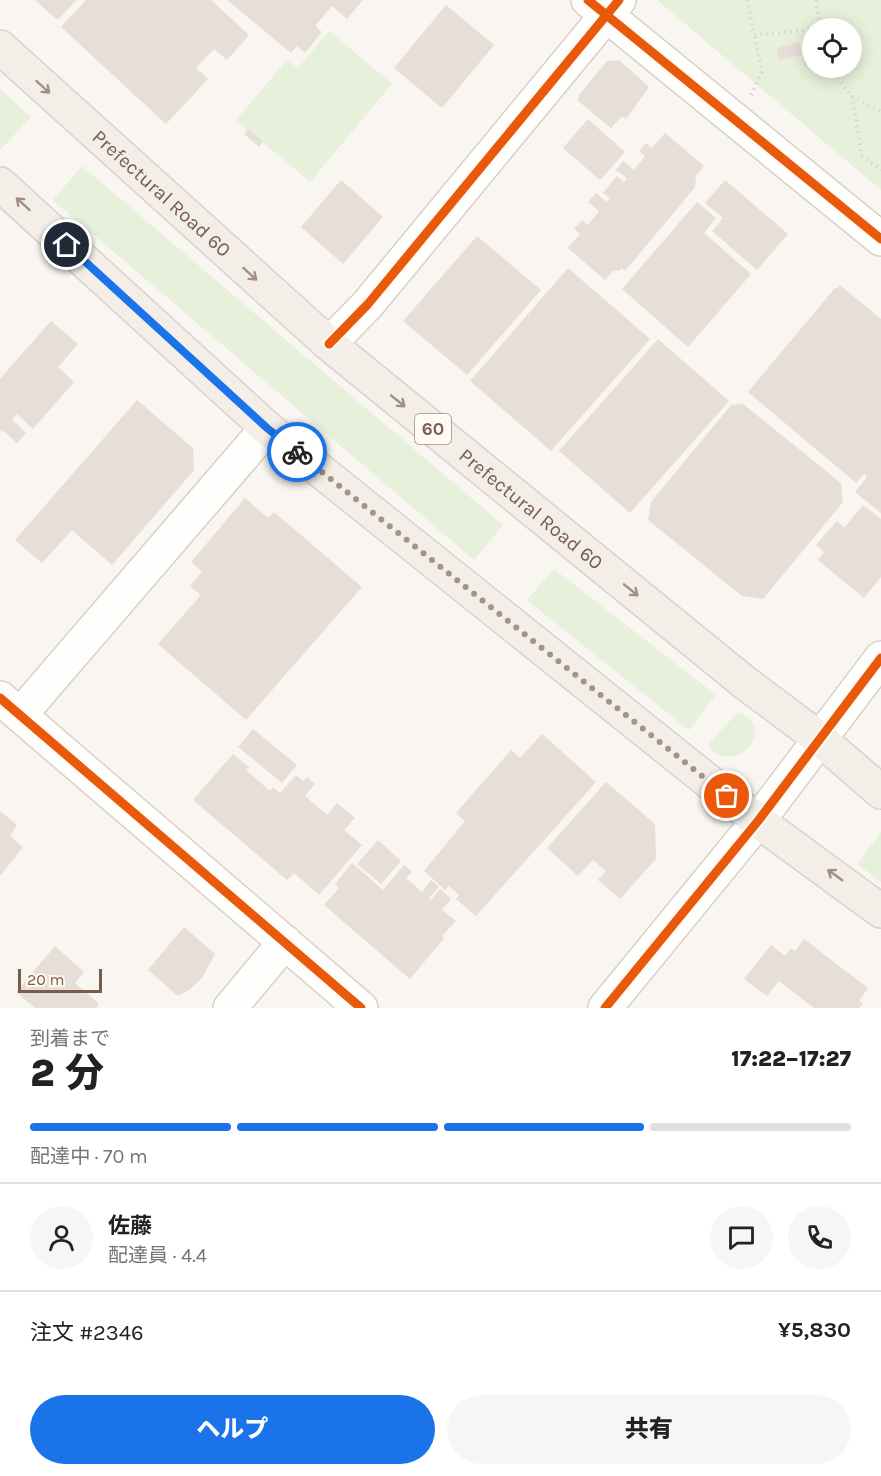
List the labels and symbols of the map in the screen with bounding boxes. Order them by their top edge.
one-way arrow [36,80,51,94]
street label: Prefectural Road 60 [88,125,236,261]
one-way arrow [15,197,30,211]
pin [41,219,92,270]
one-way arrow [243,267,258,281]
one-way arrow [390,394,406,407]
road number: 60 [415,414,451,444]
courier [267,422,327,482]
street label: Prefectural Road 60 [455,443,608,574]
one-way arrow [623,583,638,597]
pin [701,770,752,821]
one-way arrow [827,869,843,881]
scale bar [18,966,102,994]

